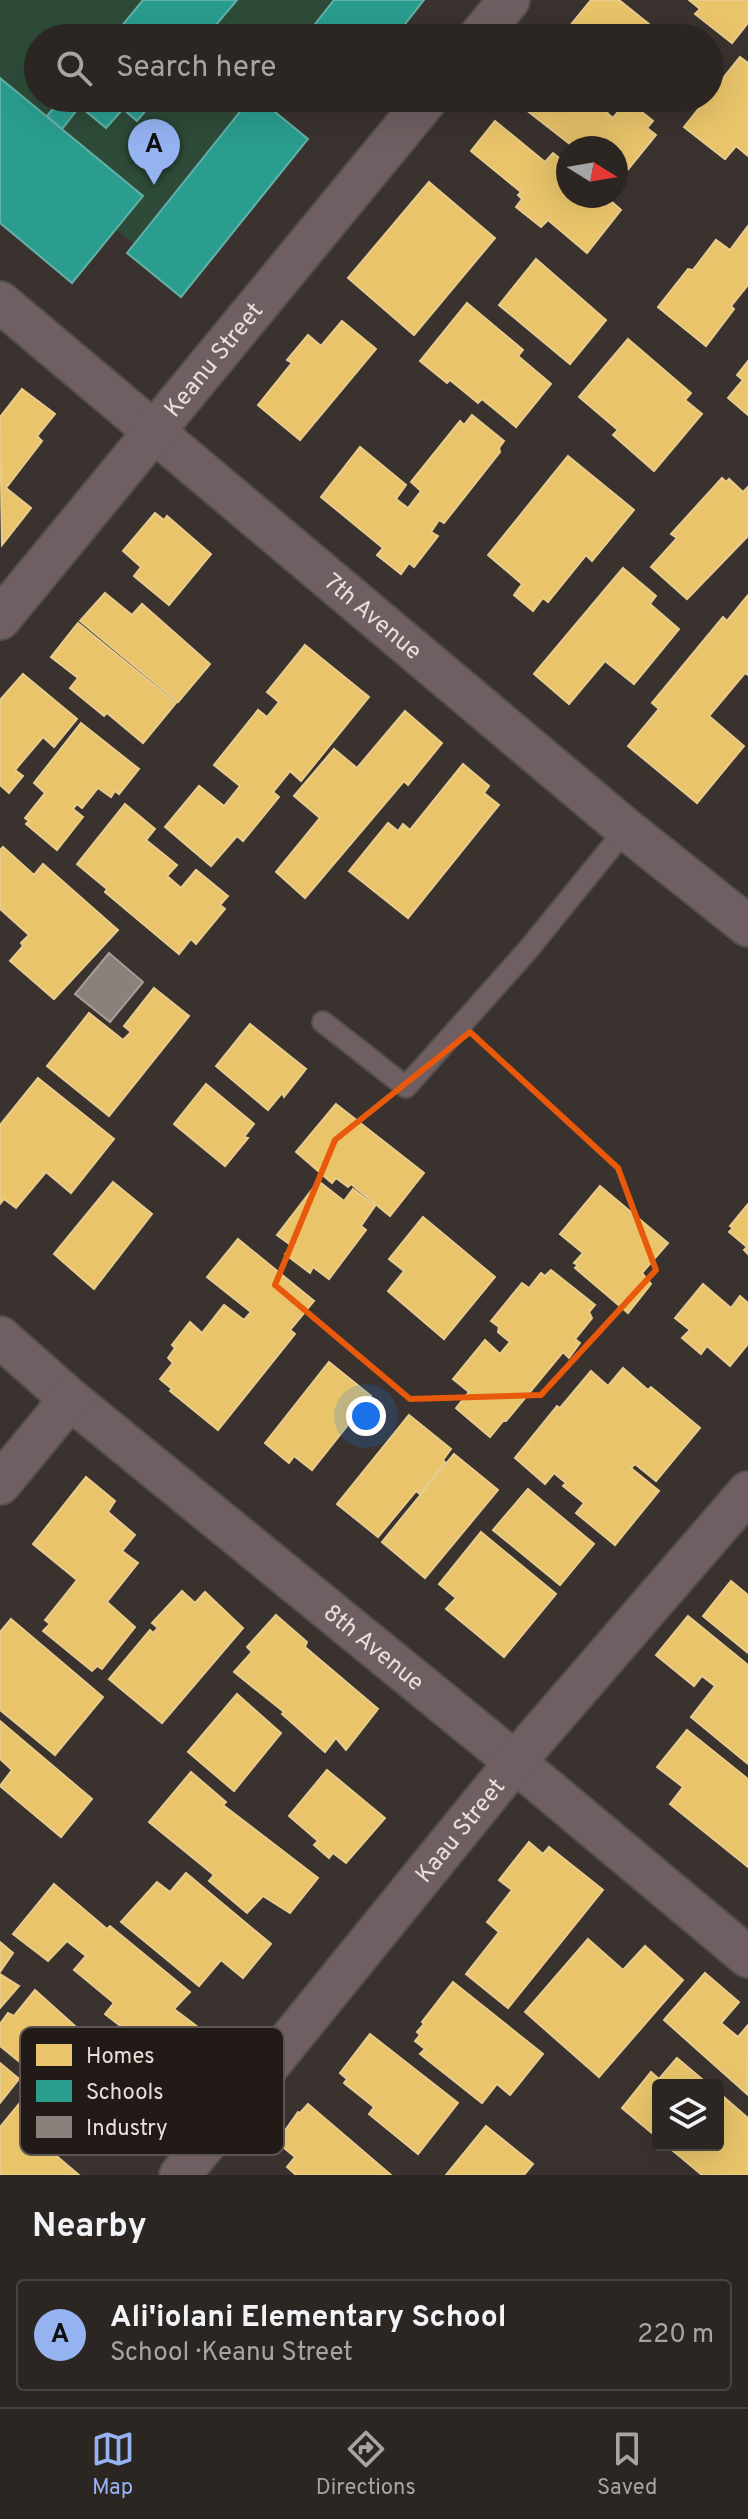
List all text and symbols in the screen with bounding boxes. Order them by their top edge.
search box [24,24,724,112]
icon: search [52,46,96,90]
text: Search here [116,50,276,87]
pin: A [128,119,180,185]
north arrow [556,136,628,208]
street label: Keanu Street [159,297,271,424]
street label: 7th Avenue [317,568,427,668]
your location [346,1396,386,1436]
street label: 8th Avenue [316,1599,429,1699]
street label: Kaau Street [410,1773,513,1890]
legend [20,2027,284,2155]
text: Homes [86,2044,155,2071]
map controls [652,2079,724,2151]
button: layers [652,2079,724,2151]
text: Schools [86,2080,163,2107]
text: Industry [86,2116,168,2143]
text: Nearby [32,2206,147,2249]
text: Ali'iolani Elementary School [110,2300,506,2337]
text: A [51,2319,69,2352]
text: 220 m [637,2319,714,2352]
text: School · Keanu Street [110,2337,353,2370]
tab: Map [91,2427,135,2502]
tab: Directions [316,2427,416,2502]
tab: Saved [597,2427,657,2502]

